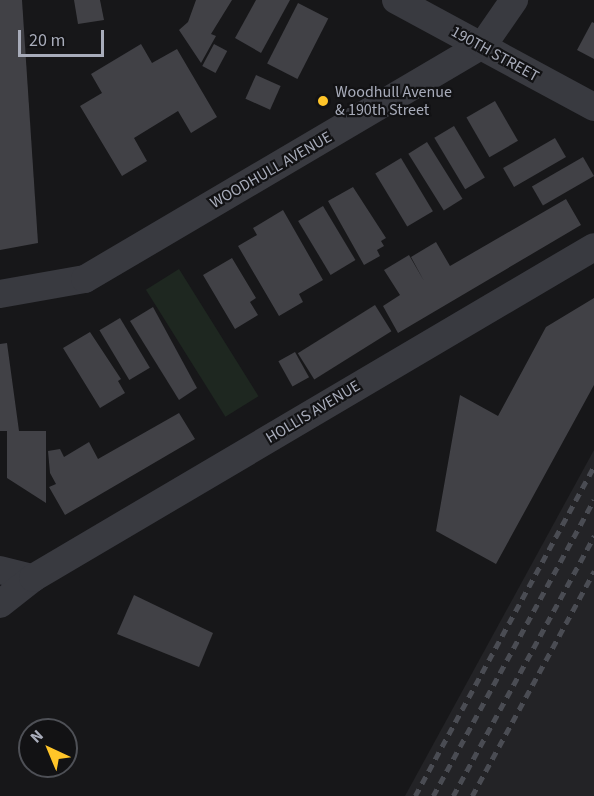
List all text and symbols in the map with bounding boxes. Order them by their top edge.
scale bar [21,18,106,56]
street label: 190TH STREET [448,22,542,86]
text: 20 m [29,28,65,53]
place label: Woodhull Avenue & 190th Street [335,82,452,120]
marker: Woodhull Avenue & 190th Street [316,94,330,108]
street label: WOODHULL AVENUE [207,127,335,213]
street label: HOLLIS AVENUE [262,376,364,448]
north arrow [18,718,78,778]
text: N [25,725,48,748]

